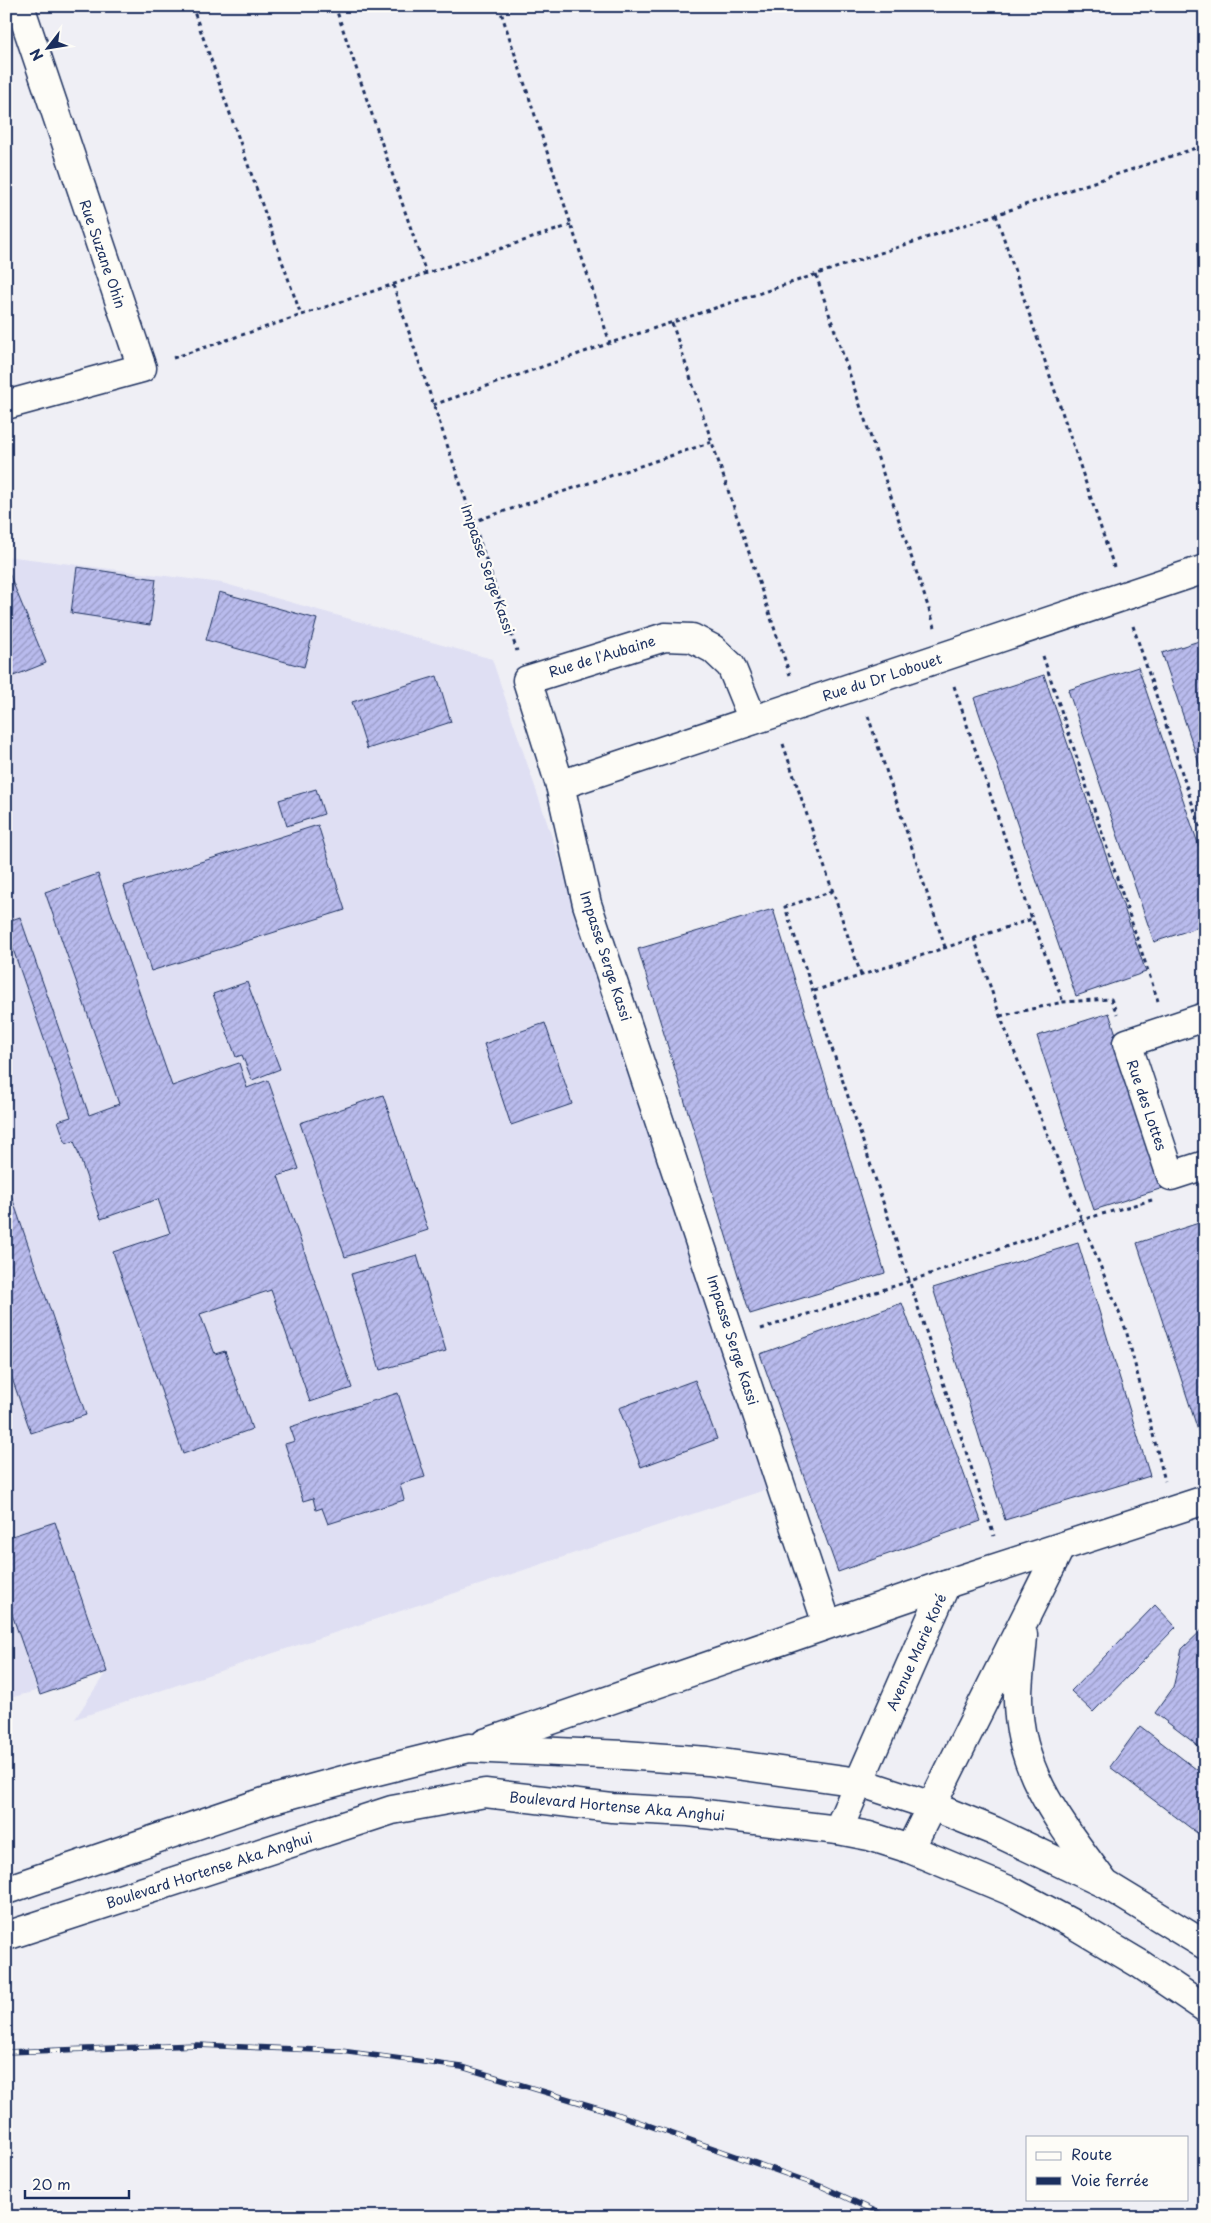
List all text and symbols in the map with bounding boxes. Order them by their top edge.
north arrow [22,22,72,72]
text: N [25,45,48,65]
street label: Rue Suzane Ohin [75,197,131,311]
street label: Impasse Serge Kassi [456,502,520,637]
street label: Rue de l'Aubaine [546,630,658,682]
street label: Rue du Dr Lobouet [820,648,945,706]
street label: Impasse Serge Kassi [575,888,637,1024]
street label: Rue des Lottes [1122,1057,1172,1153]
street label: Impasse Serge Kassi [702,1272,764,1408]
street label: Avenue Marie Koré [881,1590,951,1714]
street label: Boulevard Hortense Aka Anghui [508,1786,726,1826]
street label: Boulevard Hortense Aka Anghui [103,1827,315,1913]
legend [1026,2136,1188,2200]
text: Route [1071,2142,1112,2165]
scale bar [25,2168,129,2200]
text: Voie ferrée [1071,2168,1149,2191]
text: 20 m [32,2172,71,2195]

